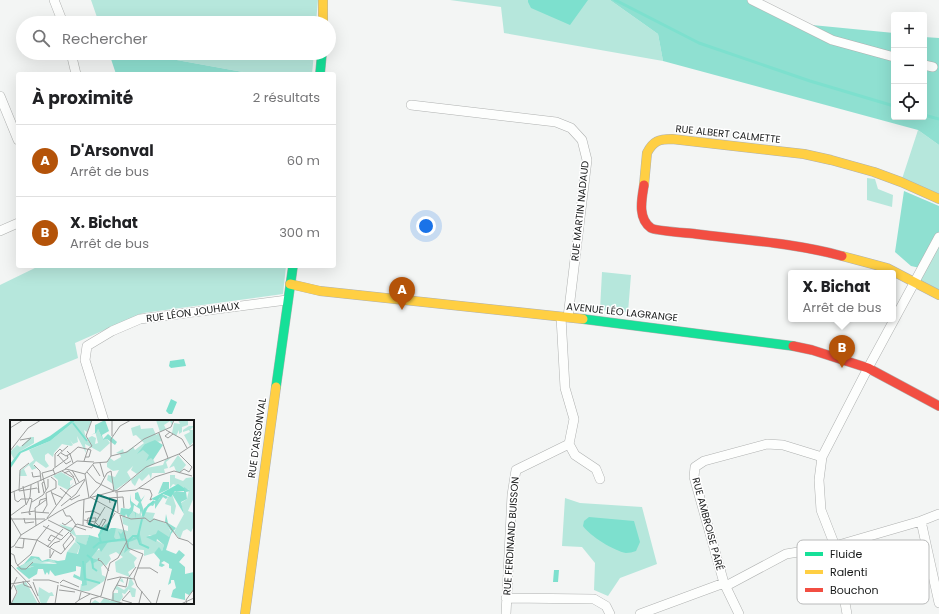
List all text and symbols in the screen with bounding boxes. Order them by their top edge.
map controls [891,12,927,120]
button: + [891,12,927,48]
search box [16,16,336,60]
icon: search [30,27,52,49]
text: Rechercher [62,28,148,49]
button: − [891,48,927,84]
button: locate [891,84,927,120]
text: À proximité [32,86,133,110]
text: 2 résultats [253,88,320,107]
street label: RUE ALBERT CALMETTE [675,121,781,147]
text: D'Arsonval [70,140,154,161]
text: A [40,151,50,170]
text: 60 m [287,151,320,170]
street label: RUE MARTIN NADAUD [567,160,593,262]
text: Arrêt de bus [70,162,149,181]
text: X. Bichat [70,212,138,233]
your location [416,216,436,236]
text: B [41,223,49,242]
text: 300 m [279,223,320,242]
text: Arrêt de bus [70,234,149,253]
popup [788,270,896,322]
text: X. Bichat [803,276,870,297]
pin: A [389,277,415,310]
street label: RUE LÉON JOUHAUX [145,298,241,326]
text: Arrêt de bus [803,298,881,317]
street label: AVENUE LÉO LAGRANGE [566,299,678,325]
pin: B [829,335,855,368]
street label: RUE D'ARSONVAL [244,396,270,479]
inset map [10,420,194,604]
street label: RUE FERDINAND BUISSON [499,476,523,596]
street label: RUE AMBROISE PARÉ [688,476,728,572]
legend [797,540,929,604]
text: Fluide [830,546,862,562]
text: Ralenti [830,564,868,580]
text: Bouchon [830,582,879,598]

